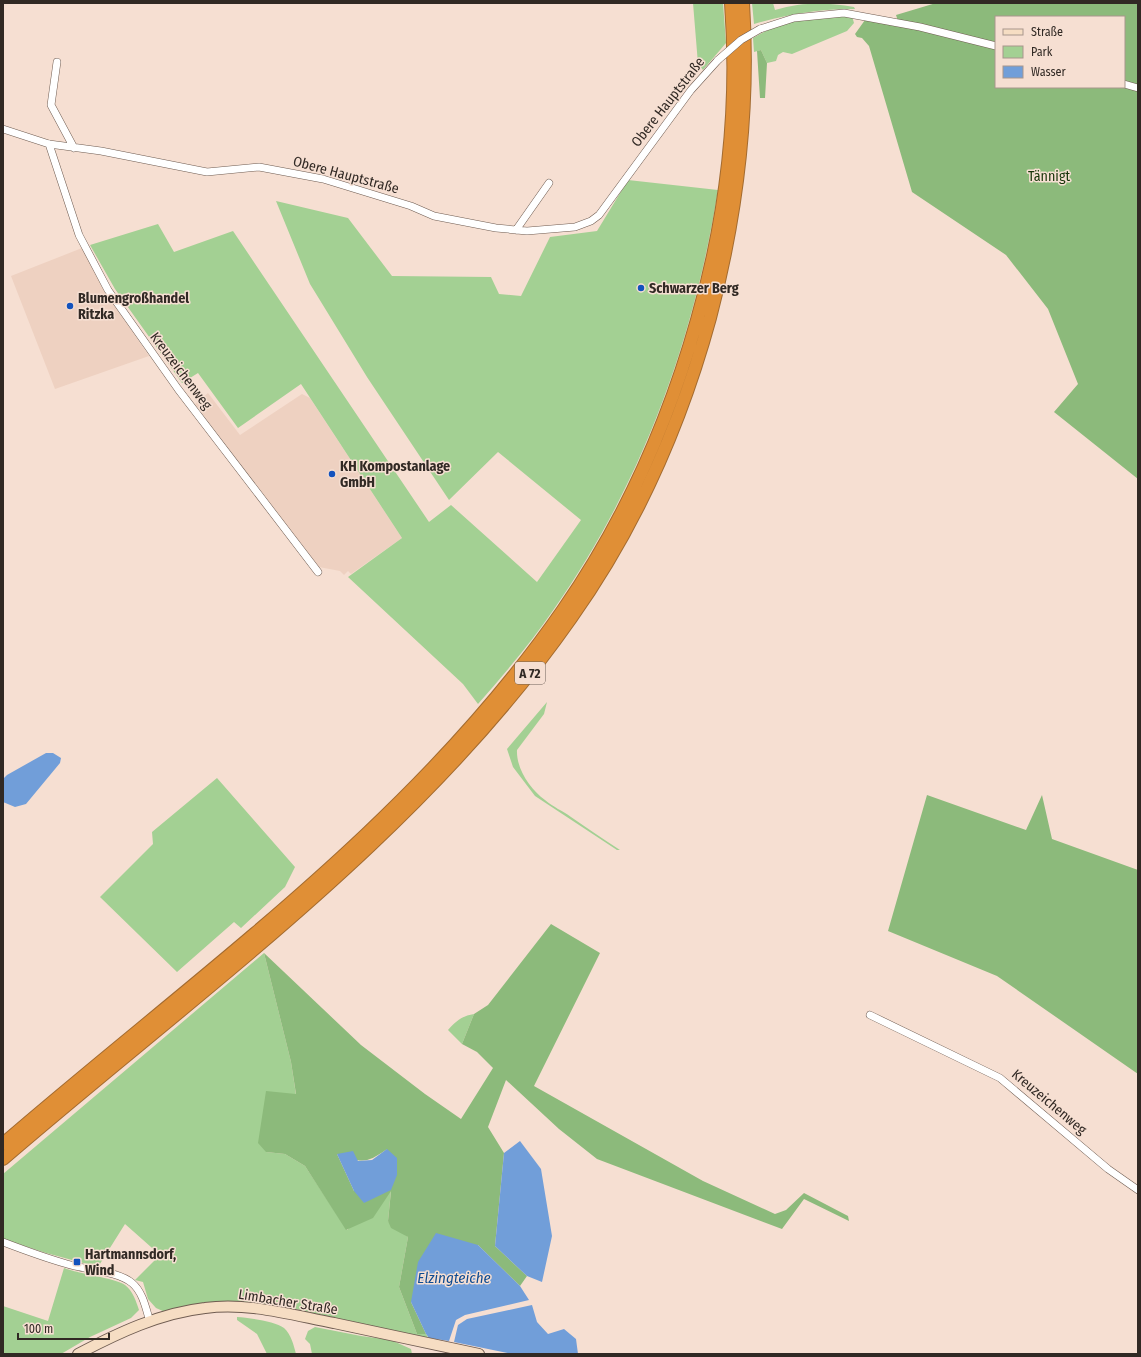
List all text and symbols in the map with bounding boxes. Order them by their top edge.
legend [995,16,1125,88]
text: Straße [1031,25,1063,39]
text: Park [1031,45,1053,59]
street label: Obere Hauptstraße [628,54,708,150]
text: Wasser [1031,65,1066,79]
street label: Obere Hauptstraße [291,153,401,197]
park label: Tännigt [1028,168,1070,185]
place label: Schwarzer Berg [649,280,739,297]
marker: Schwarzer Berg [636,283,646,293]
place label: Blumengroßhandel Ritzka [78,290,189,323]
marker: Blumengroßhandel Ritzka [65,301,75,311]
street label: Kreuzeichenweg [146,329,216,413]
place label: KH Kompostanlage GmbH [340,458,450,491]
marker: KH Kompostanlage GmbH [327,469,337,479]
road number: A 72 [515,662,545,684]
street label: Kreuzeichenweg [1008,1066,1090,1138]
place label: Hartmannsdorf, Wind [85,1246,176,1279]
marker: Hartmannsdorf, Wind [72,1257,82,1267]
water label: Elzingteiche [417,1269,491,1287]
street label: Limbacher Straße [237,1286,339,1318]
scale bar [18,1315,109,1341]
text: 100 m [24,1322,53,1336]

